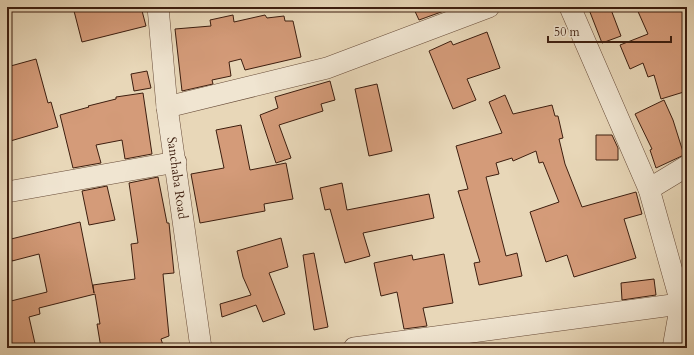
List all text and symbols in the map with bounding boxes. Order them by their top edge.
scale bar [548,18,671,44]
text: 50 m [554,24,581,40]
street label: Sanchaba Road [162,136,192,220]

